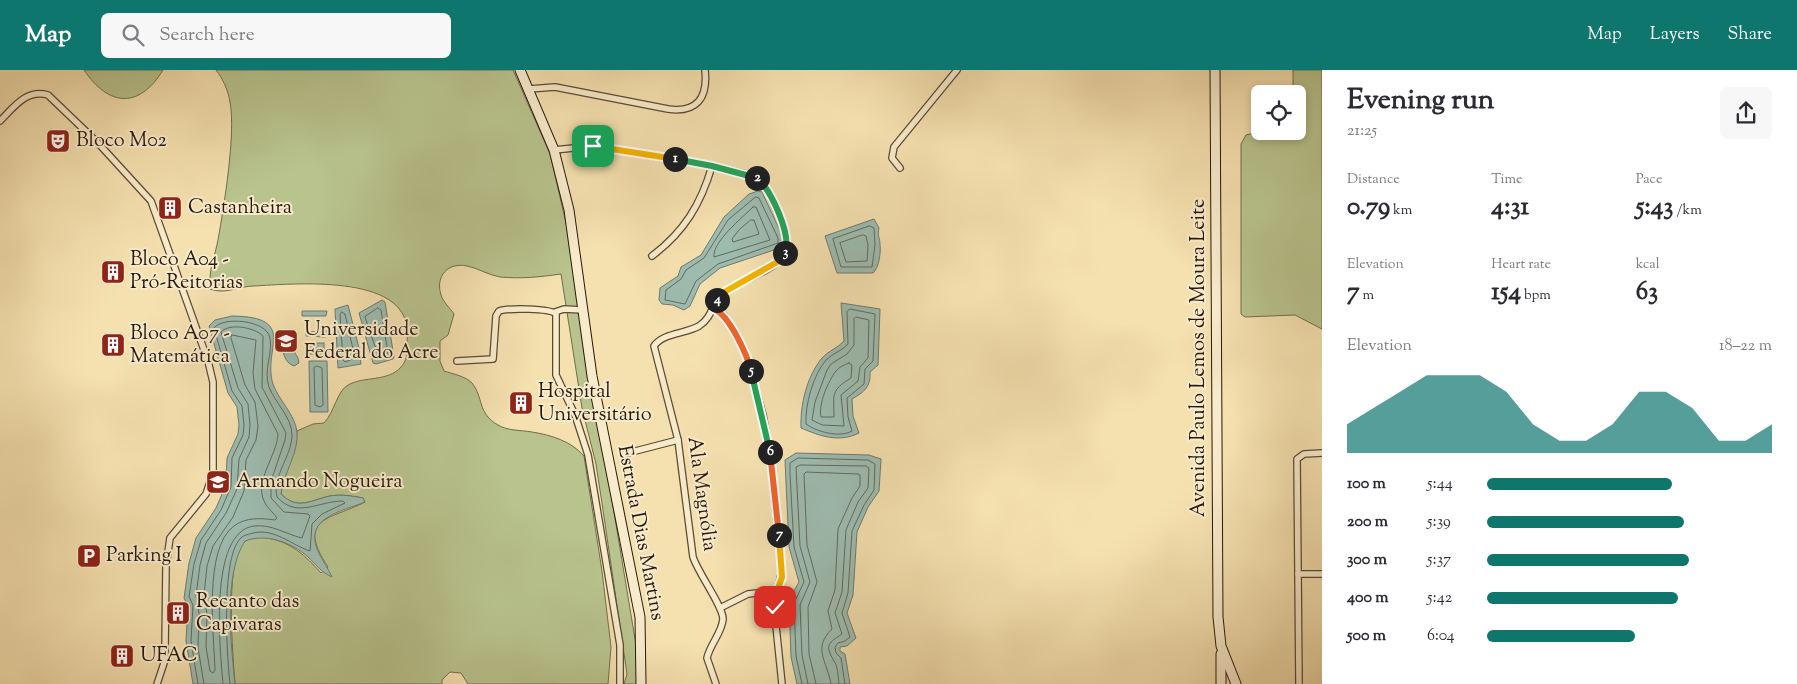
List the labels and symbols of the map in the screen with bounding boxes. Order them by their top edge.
pin [572,125,614,167]
place label: Bloco M02 [76,127,167,156]
theatre icon: Bloco M02 [45,128,71,154]
pin: 1 [662,146,688,172]
pin: 2 [744,166,770,190]
place label: Castanheira [188,194,292,223]
building icon: Castanheira [157,195,183,221]
street label: Avenida Paulo Lemos de Moura Leite [1185,199,1214,517]
pin: 3 [772,240,798,266]
place label: Bloco A04 - Pró-Reitorias [130,246,243,298]
building icon: Bloco A04 - Pró-Reitorias [100,259,126,285]
pin: 4 [704,288,730,312]
place label: Universidade Federal do Acre [304,316,439,368]
place label: Bloco A07 - Matemática [130,320,230,372]
school or university icon: Universidade Federal do Acre [273,328,299,354]
building icon: Bloco A07 - Matemática [100,332,126,358]
pin: 5 [738,358,764,384]
place label: Hospital Universitário [538,378,652,430]
building icon: Hospital Universitário [508,390,534,416]
street label: Ala Magnólia [679,435,723,553]
pin: 6 [758,440,782,464]
street label: Estrada Dias Martins [609,443,671,623]
place label: Armando Nogueira [236,468,403,497]
school or university icon: Armando Nogueira [205,469,231,495]
pin: 7 [766,522,792,548]
place label: Parking I [106,542,183,571]
parking icon: Parking I [76,543,102,569]
pin [754,586,796,628]
place label: Recanto das Capivaras [196,588,300,640]
building icon: Recanto das Capivaras [165,600,191,626]
place label: UFAC [140,642,198,671]
building icon: UFAC [109,643,135,669]

